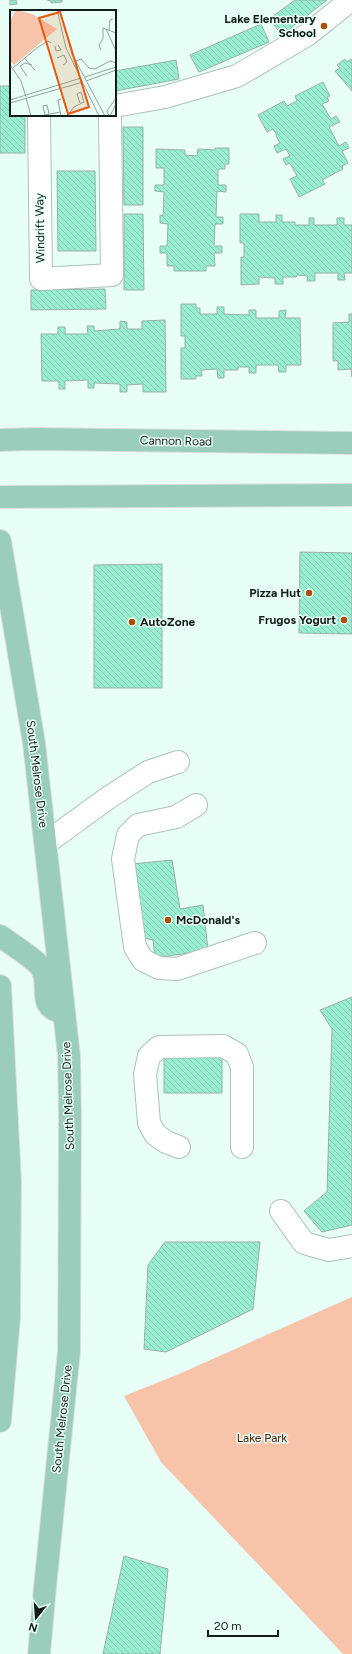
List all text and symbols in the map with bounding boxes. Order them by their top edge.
inset map [10,10,116,116]
place label: Lake Elementary School [224,12,316,40]
marker: Lake Elementary School [319,21,329,31]
street label: Windrift Way [32,192,48,263]
street label: Cannon Road [140,433,212,449]
place label: Pizza Hut [249,586,301,600]
marker: Pizza Hut [304,588,314,598]
place label: Frugos Yogurt [258,613,336,627]
place label: AutoZone [140,615,195,629]
marker: Frugos Yogurt [339,615,349,625]
marker: AutoZone [127,617,137,627]
street label: South Melrose Drive [23,719,51,829]
place label: McDonald's [176,913,240,927]
marker: McDonald's [163,915,173,925]
street label: South Melrose Drive [59,1041,77,1150]
street label: South Melrose Drive [49,1364,75,1474]
park label: Lake Park [237,1431,287,1445]
north arrow [16,1598,56,1638]
scale bar [208,1612,278,1638]
text: 20 m [214,1619,242,1633]
text: N [27,1620,39,1635]

